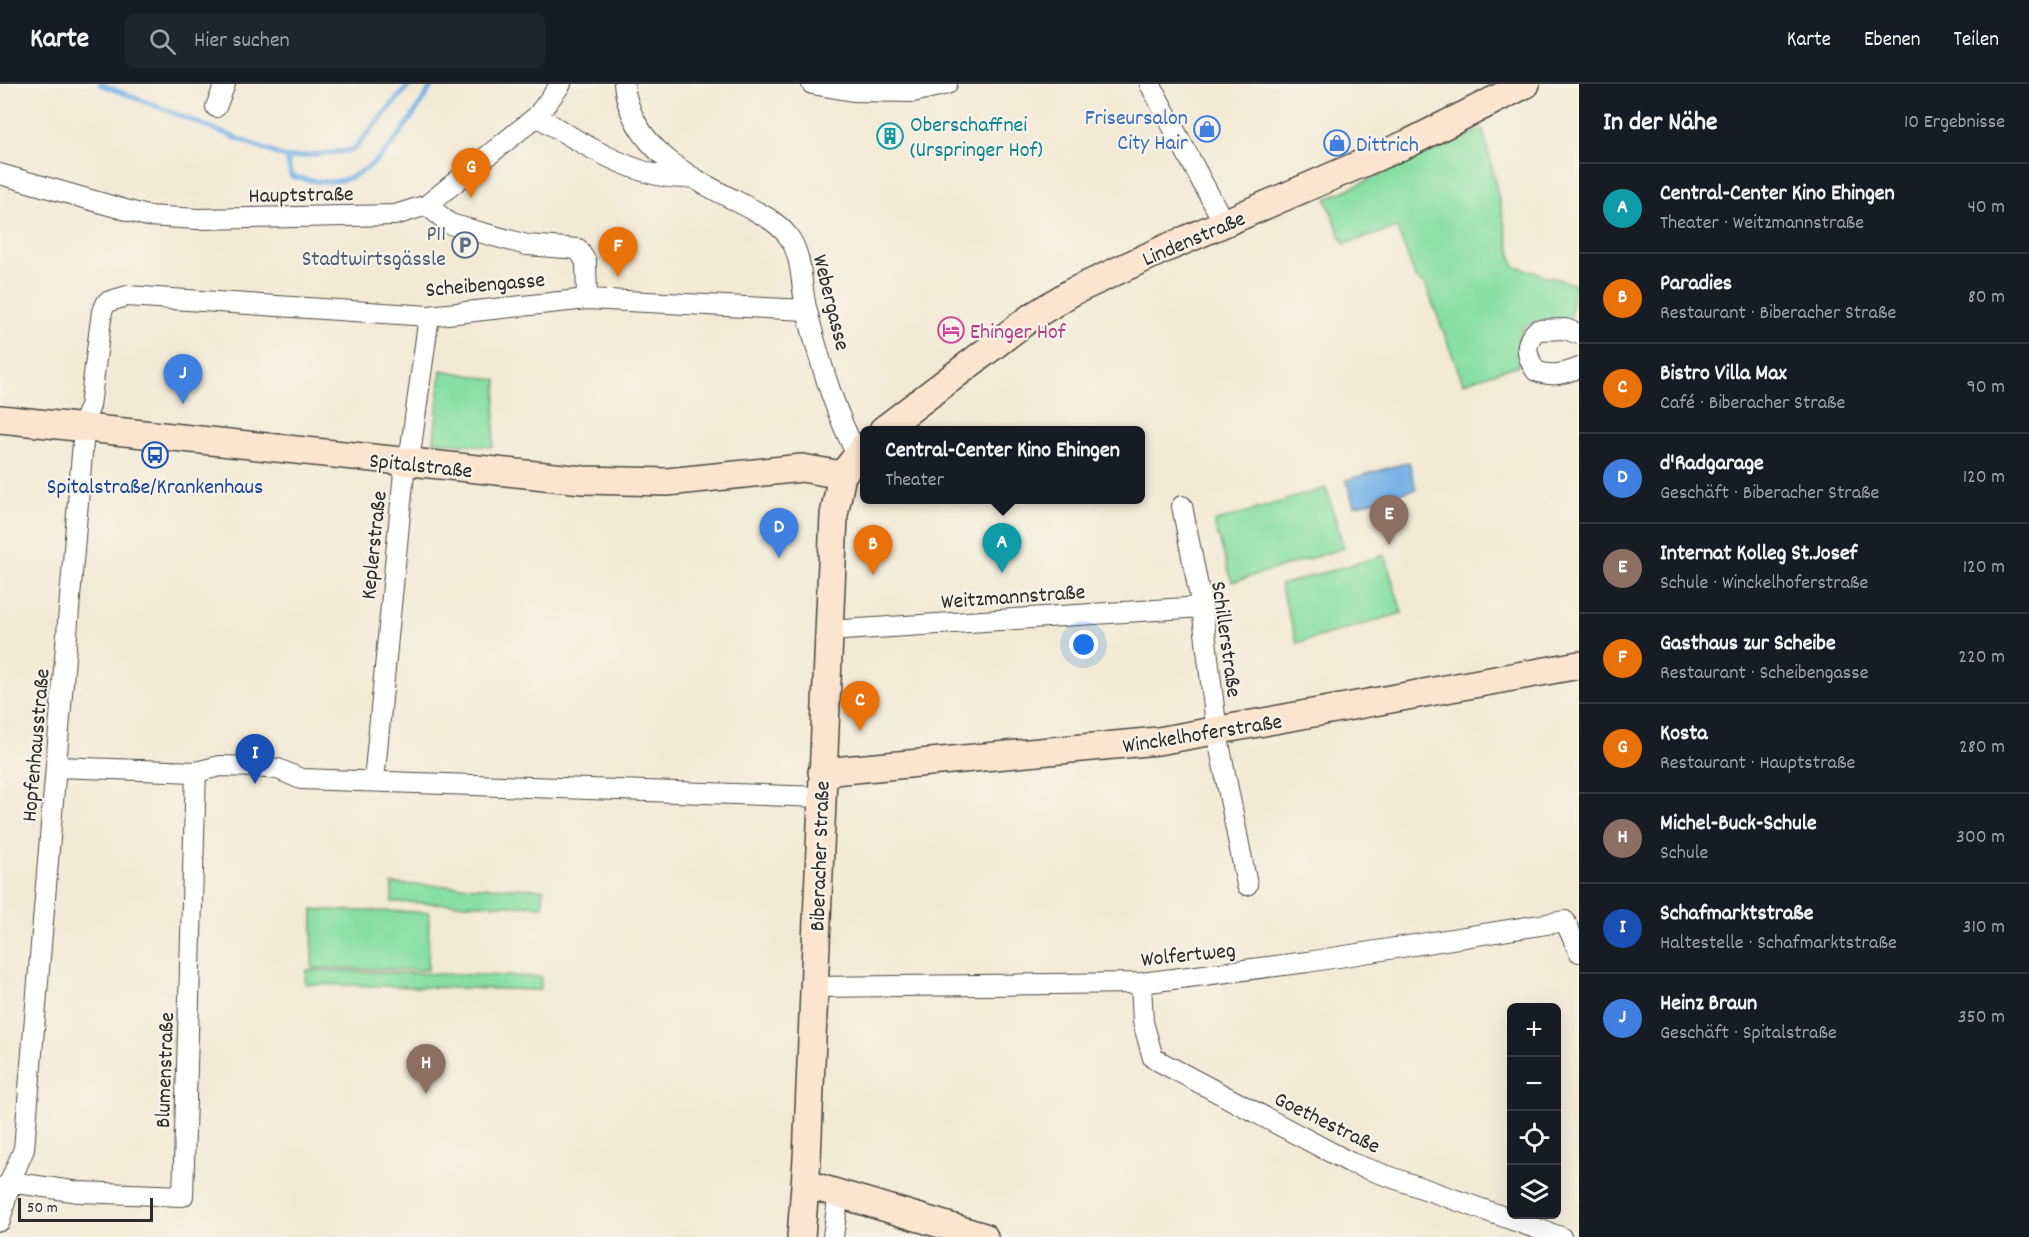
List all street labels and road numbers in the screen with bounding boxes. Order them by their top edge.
street label: Hauptstraße [248,180,354,213]
street label: Lindenstraße [1138,205,1251,276]
street label: Webergasse [803,252,856,354]
street label: Scheibengasse [424,266,546,307]
street label: Spitalstraße [368,447,474,488]
street label: Keplerstraße [354,490,397,601]
street label: Weitzmannstraße [940,578,1086,619]
street label: Schillerstraße [1201,579,1248,700]
street label: Hopfenhausstraße [15,667,60,823]
street label: Winckelhoferstraße [1121,708,1285,763]
street label: Biberacher Straße [803,780,840,932]
street label: Wolfertweg [1140,936,1237,977]
street label: Blumenstraße [149,1012,184,1129]
street label: Goethestraße [1268,1085,1385,1163]

